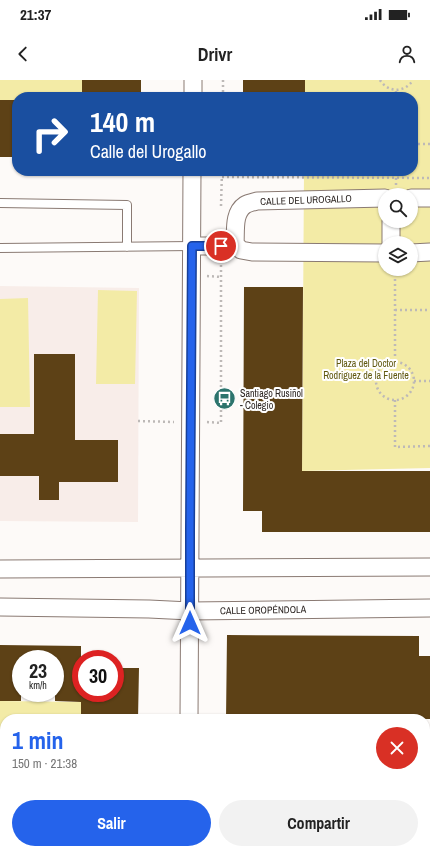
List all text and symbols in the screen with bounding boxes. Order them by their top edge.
text: 21:37 [20,4,51,25]
text: Drivr [198,42,232,67]
icon: back [12,43,34,65]
icon: person [396,43,418,65]
text: 140 m [90,103,155,141]
icon: right [24,108,76,160]
text: Calle del Urogallo [90,139,206,164]
map controls [378,188,418,276]
button: search [378,188,418,228]
street label: CALLE DEL UROGALLO [260,192,352,208]
pin [204,229,238,263]
icon: arrive [210,235,232,257]
button: layers [378,236,418,276]
park label: Plaza del Doctor Rodriguez de la Fuente [323,357,409,382]
bus stop icon: Santiago Rusiñol - Colegio [212,386,238,412]
place label: Santiago Rusiñol - Colegio [240,387,303,412]
position arrow [169,602,211,644]
street label: CALLE OROPÉNDOLA [220,603,307,617]
speed limit sign: 30 [72,650,124,702]
text: 23 [29,657,47,684]
text: km/h [29,679,47,692]
text: 1 min [12,724,63,756]
button: close [376,727,418,769]
text: 150 m · 21:38 [12,755,77,772]
button: Salir [12,800,211,846]
button: Compartir [219,800,418,846]

